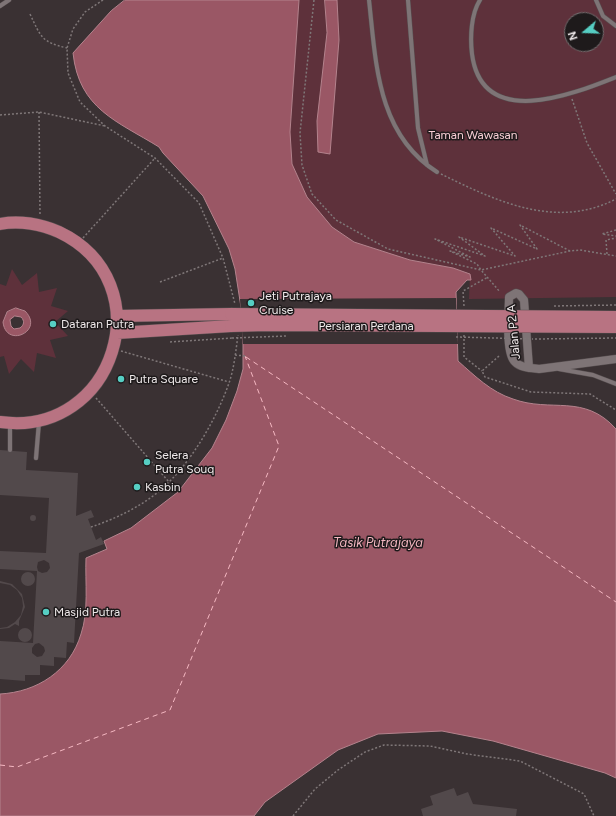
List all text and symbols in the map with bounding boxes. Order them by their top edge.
north arrow [564,12,604,52]
text: N [566,30,581,42]
park label: Taman Wawasan [429,128,517,142]
place label: Jeti Putrajaya Cruise [259,289,332,317]
marker: Jeti Putrajaya Cruise [246,298,256,308]
street label: Jalan P2 A [504,304,524,360]
place label: Dataran Putra [61,317,134,331]
marker: Dataran Putra [48,319,58,329]
street label: Persiaran Perdana [318,319,414,333]
place label: Putra Square [129,372,198,386]
marker: Putra Square [116,374,126,384]
place label: Selera Putra Souq [155,448,214,476]
marker: Selera Putra Souq [142,457,152,467]
place label: Kasbin [145,480,180,494]
marker: Kasbin [132,482,142,492]
water label: Tasik Putrajaya [333,535,423,551]
place label: Masjid Putra [54,605,120,619]
marker: Masjid Putra [41,607,51,617]

